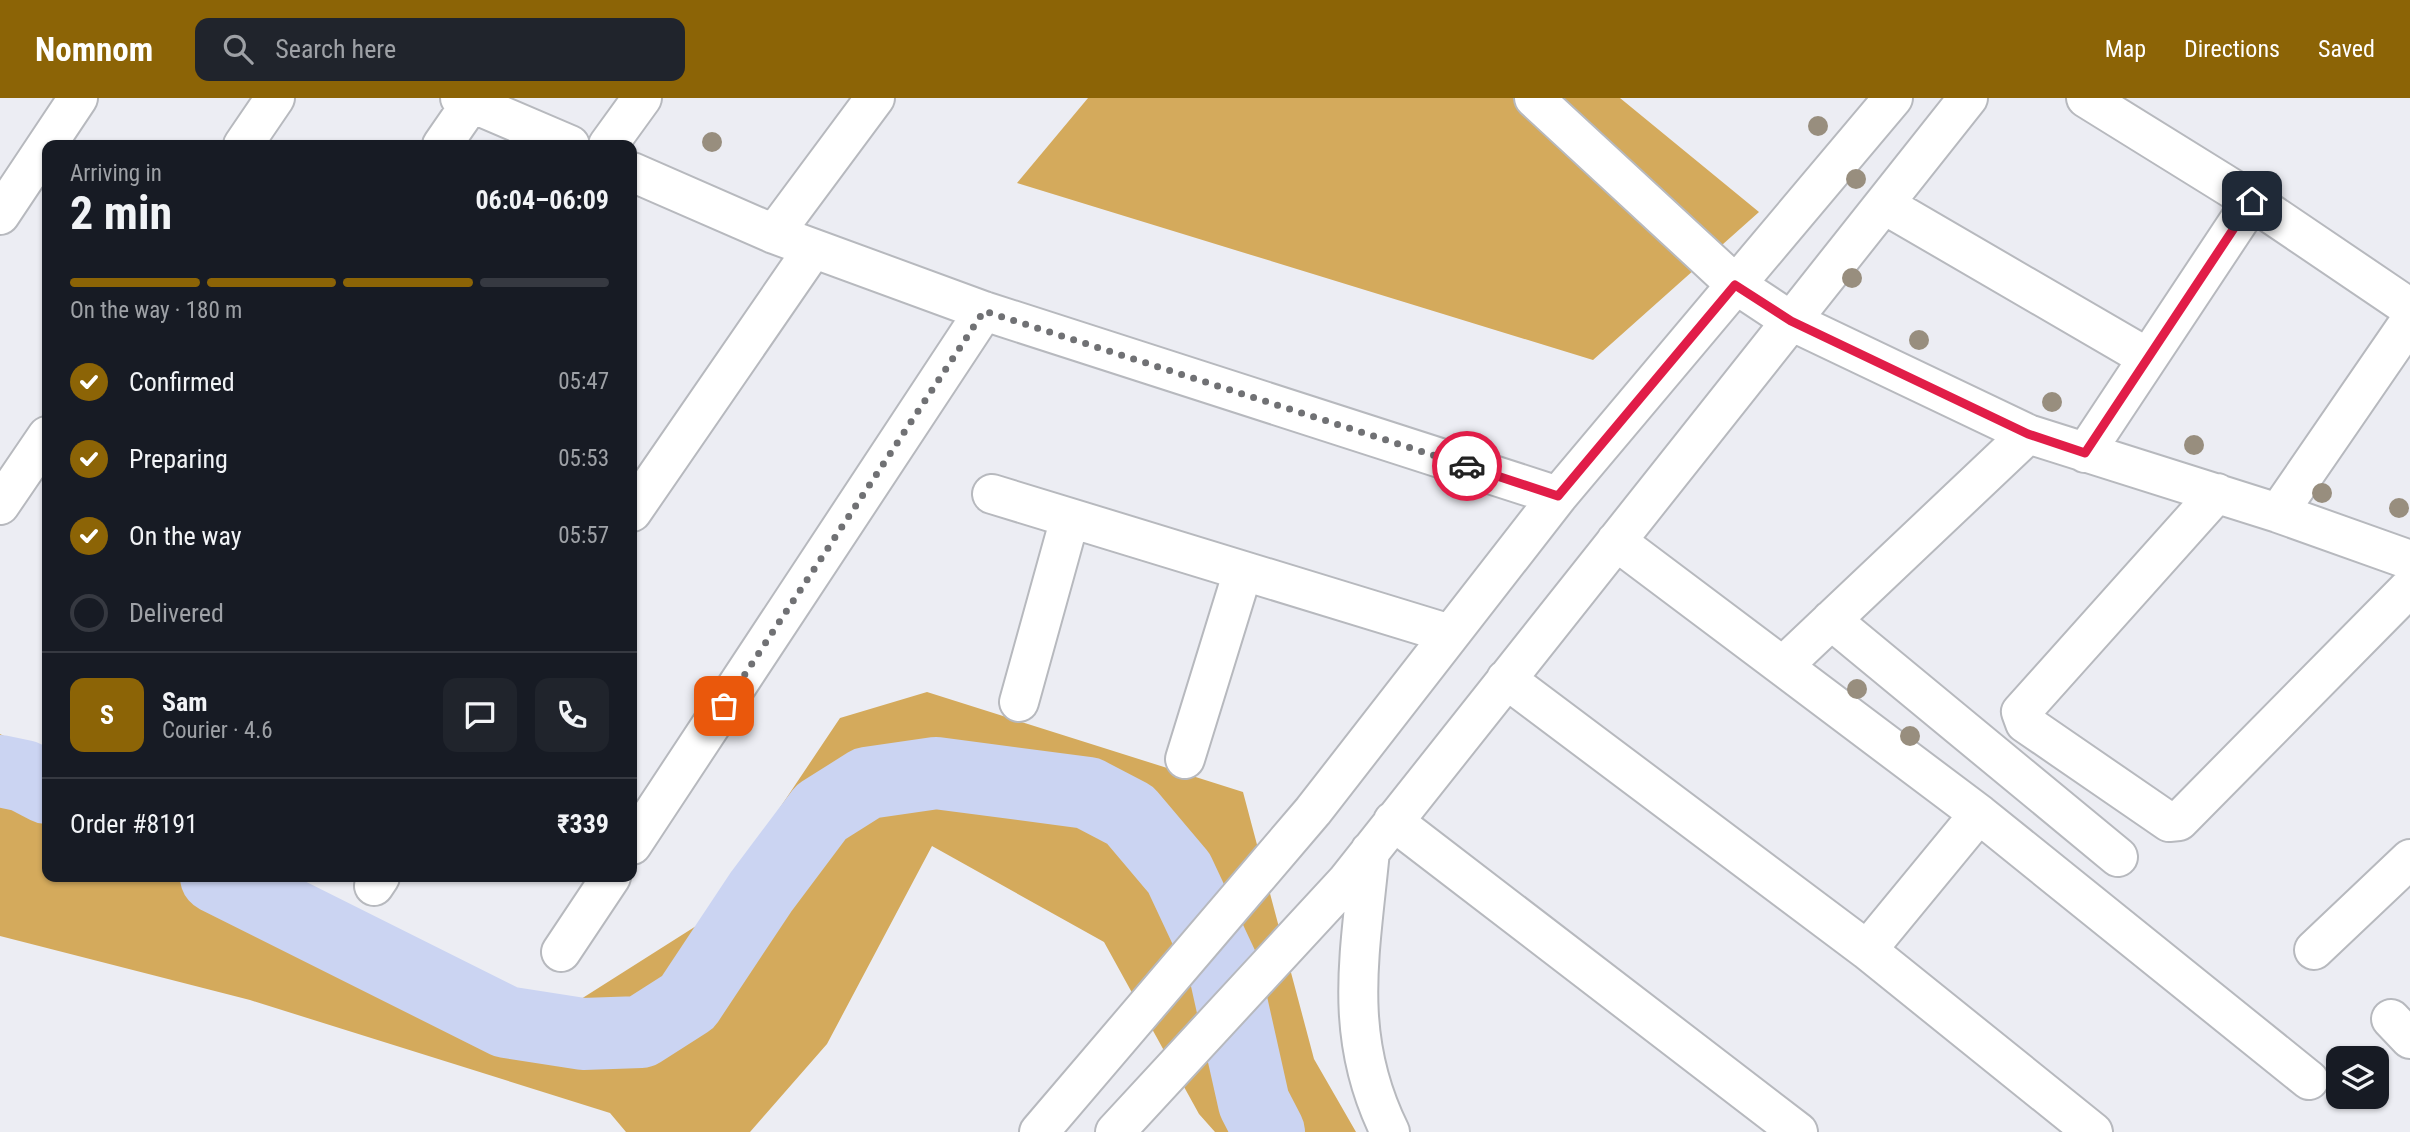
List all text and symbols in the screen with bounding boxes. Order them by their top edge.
search box [195,18,685,81]
text: Nomnom [35,30,153,69]
icon: search [219,30,257,68]
text: Search here [275,34,396,64]
text: Map [2105,35,2146,63]
text: Directions [2184,35,2280,63]
text: Saved [2318,35,2375,63]
text: Arriving in [70,160,162,187]
pin [2222,171,2282,231]
icon: home [2233,182,2271,220]
text: 06:04–06:09 [475,185,609,215]
text: 2 min [70,186,172,240]
text: On the way · 180 m [70,297,242,324]
icon: check [70,363,108,401]
text: Confirmed [129,367,235,397]
text: 05:47 [558,368,609,395]
courier [1432,431,1502,501]
icon: check [70,440,108,478]
text: Preparing [129,444,228,474]
text: 05:53 [558,445,609,472]
icon: car [1448,447,1486,485]
icon: check [70,517,108,555]
text: On the way [129,521,242,551]
text: 05:57 [558,522,609,549]
text: Delivered [129,598,224,628]
pin [694,676,754,736]
button: chat [443,678,517,752]
button: phone [535,678,609,752]
text: Sam [162,687,208,717]
icon: bag [705,687,743,725]
text: S [100,700,114,730]
text: Courier · 4.6 [162,717,273,744]
text: Order #8191 [70,809,198,839]
text: ₹339 [557,809,609,839]
map controls [2326,1046,2389,1109]
button: layers [2326,1046,2389,1109]

